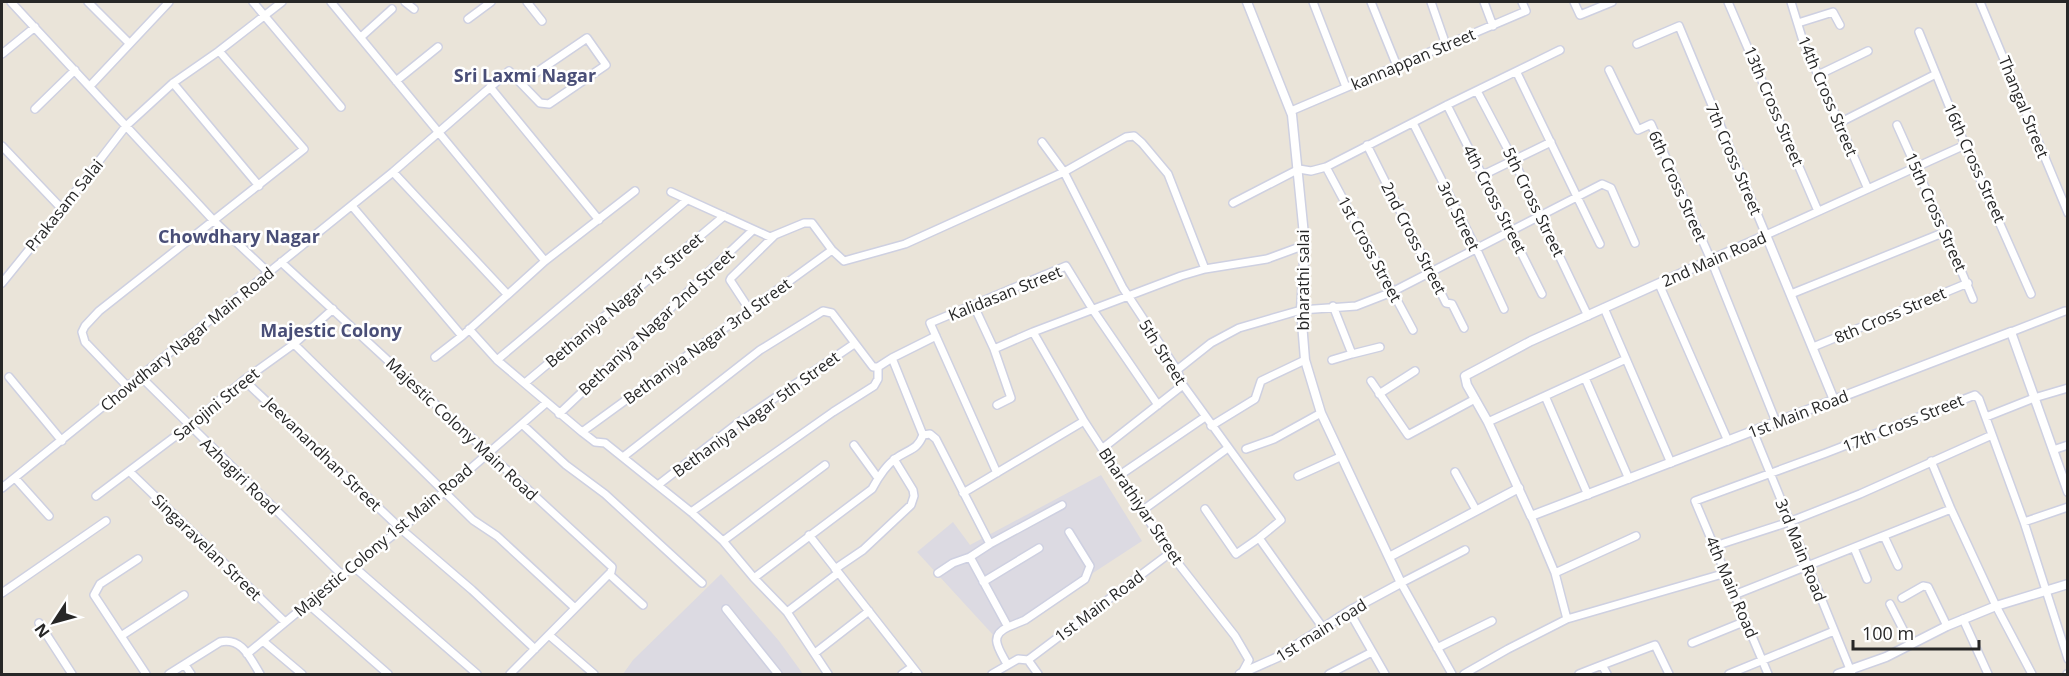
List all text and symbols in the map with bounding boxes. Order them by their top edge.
street label: kannappan Street [1348,23,1479,95]
street label: 14th Cross Street [1793,33,1863,160]
street label: 13th Cross Street [1739,43,1809,170]
street label: Thangal Street [1994,53,2054,161]
district label: Sri Laxmi Nagar [454,63,596,87]
street label: 7th Cross Street [1701,100,1768,218]
street label: 16th Cross Street [1939,100,2011,226]
street label: 6th Cross Street [1644,127,1712,245]
street label: 4th Cross Street [1458,141,1532,257]
street label: 5th Cross Street [1498,144,1570,261]
street label: 15th Cross Street [1900,149,1972,275]
street label: Prakasam Salai [20,154,108,256]
street label: 2nd Cross Street [1376,178,1452,298]
street label: 3rd Street [1433,178,1485,254]
street label: 1st Cross Street [1333,192,1407,306]
district label: Chowdhary Nagar [158,224,320,248]
street label: 2nd Main Road [1658,226,1770,292]
street label: Bethaniya Nagar 1st Street [541,227,708,372]
street label: bharathi salai [1292,229,1314,331]
street label: Bethaniya Nagar 2nd Street [573,244,739,400]
street label: Kalidasan Street [945,260,1065,326]
street label: Chowdhary Nagar Main Road [95,262,279,416]
street label: Bethaniya Nagar 3rd Street [619,273,795,409]
street label: 8th Cross Street [1831,281,1949,348]
street label: 5th Street [1134,315,1192,389]
district label: Majestic Colony [260,318,402,342]
street label: Bethaniya Nagar 5th Street [668,346,844,482]
street label: Majestic Colony Main Road [381,353,543,505]
street label: Sarojini Street [168,362,264,445]
street label: 1st Main Road [1745,385,1851,443]
street label: 17th Cross Street [1839,389,1967,457]
street label: Jeevanandhan Street [258,391,387,516]
street label: Azhagiri Road [196,433,284,519]
street label: Bharathiyar Street [1094,443,1188,569]
street label: Majestic Colony 1st Main Road [289,459,477,621]
street label: Singaravelan Street [147,489,267,605]
street label: 3rd Main Road [1770,495,1832,605]
street label: 4th Main Road [1701,533,1763,641]
street label: 1st Main Road [1050,565,1148,647]
north arrow [24,592,84,652]
street label: 1st main road [1271,593,1371,667]
scale bar [1853,613,1979,651]
text: N [29,619,55,643]
text: 100 m [1862,621,1914,645]

